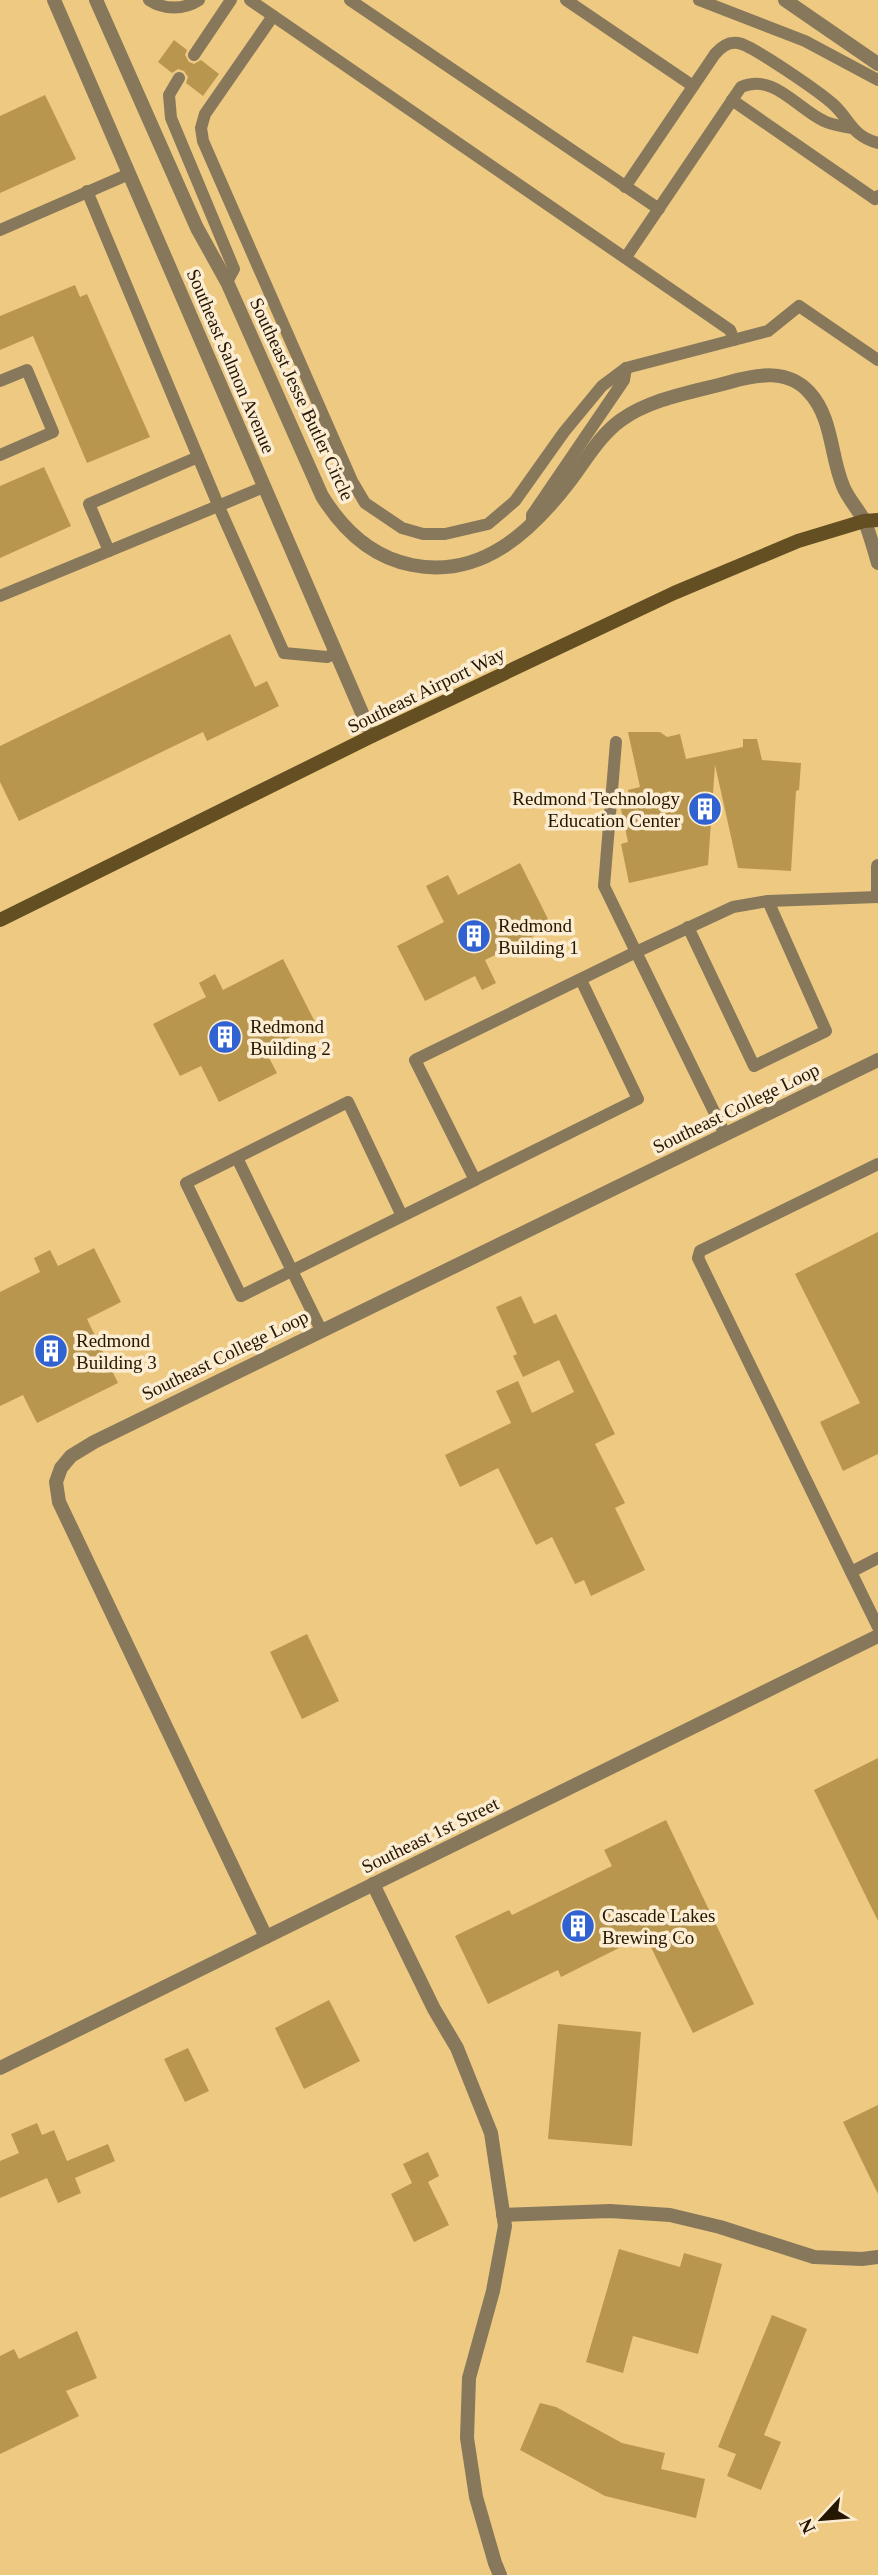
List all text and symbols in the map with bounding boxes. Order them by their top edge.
street label: Southeast Salmon Avenue [183,266,279,456]
street label: Southeast Jesse Butler Circle [246,294,358,504]
street label: Southeast Airport Way [344,643,508,737]
place label: Redmond Technology Education Center [512,788,681,831]
building icon: Redmond Technology Education Center [686,790,724,828]
place label: Redmond Building 1 [498,915,579,958]
building icon: Redmond Building 1 [455,917,493,955]
place label: Redmond Building 2 [250,1016,331,1059]
building icon: Redmond Building 2 [206,1018,244,1056]
street label: Southeast College Loop [649,1059,823,1157]
street label: Southeast College Loop [138,1306,312,1404]
place label: Redmond Building 3 [76,1330,157,1373]
building icon: Redmond Building 3 [32,1332,70,1370]
street label: Southeast 1st Street [358,1792,503,1877]
place label: Cascade Lakes Brewing Co [602,1905,715,1948]
building icon: Cascade Lakes Brewing Co [559,1907,597,1945]
north arrow [787,2484,857,2554]
text: N [795,2515,820,2537]

